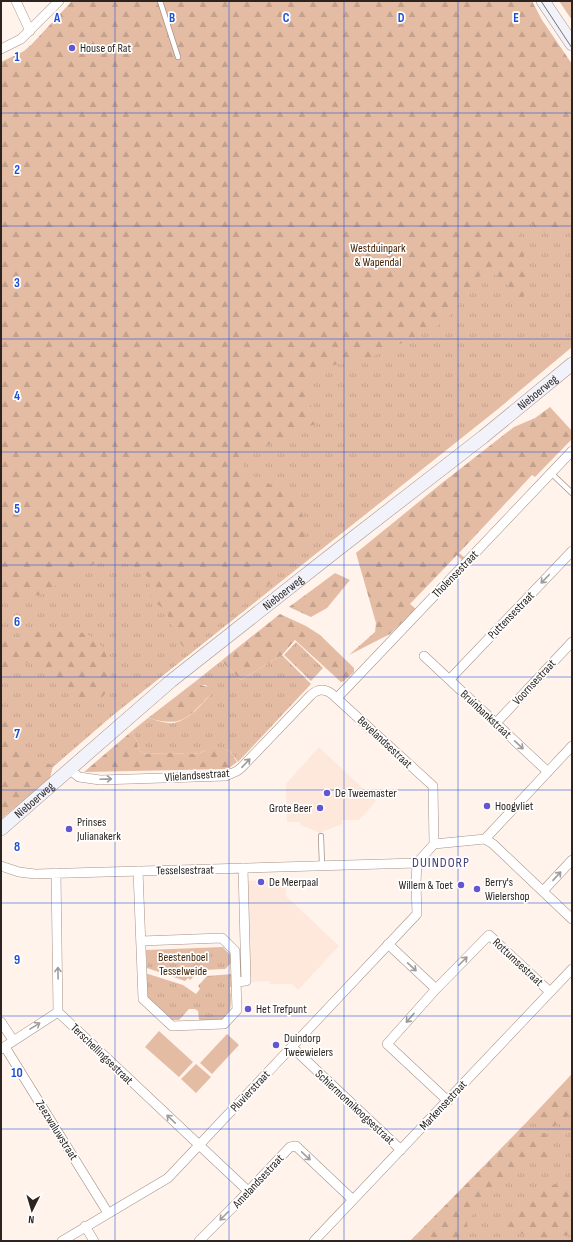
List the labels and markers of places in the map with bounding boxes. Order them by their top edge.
place label: House of Rat [80,41,131,56]
marker: House of Rat [67,43,77,53]
place label: De Tweemaster [335,786,397,801]
marker: De Tweemaster [322,788,332,798]
place label: Hoogvliet [495,799,534,814]
place label: Grote Beer [269,801,313,816]
marker: Hoogvliet [482,801,492,811]
marker: Grote Beer [315,803,325,813]
place label: Prinses Julianakerk [76,815,121,844]
marker: Prinses Julianakerk [64,824,74,834]
place label: De Meerpaal [269,875,318,890]
place label: Berry's Wielershop [485,875,530,904]
marker: De Meerpaal [256,877,266,887]
place label: Willem & Toet [399,878,453,893]
marker: Willem & Toet [456,880,466,890]
marker: Berry's Wielershop [472,884,482,894]
place label: Het Trefpunt [256,1002,307,1017]
marker: Het Trefpunt [243,1004,253,1014]
place label: Duindorp Tweewielers [284,1031,333,1060]
marker: Duindorp Tweewielers [271,1040,281,1050]

